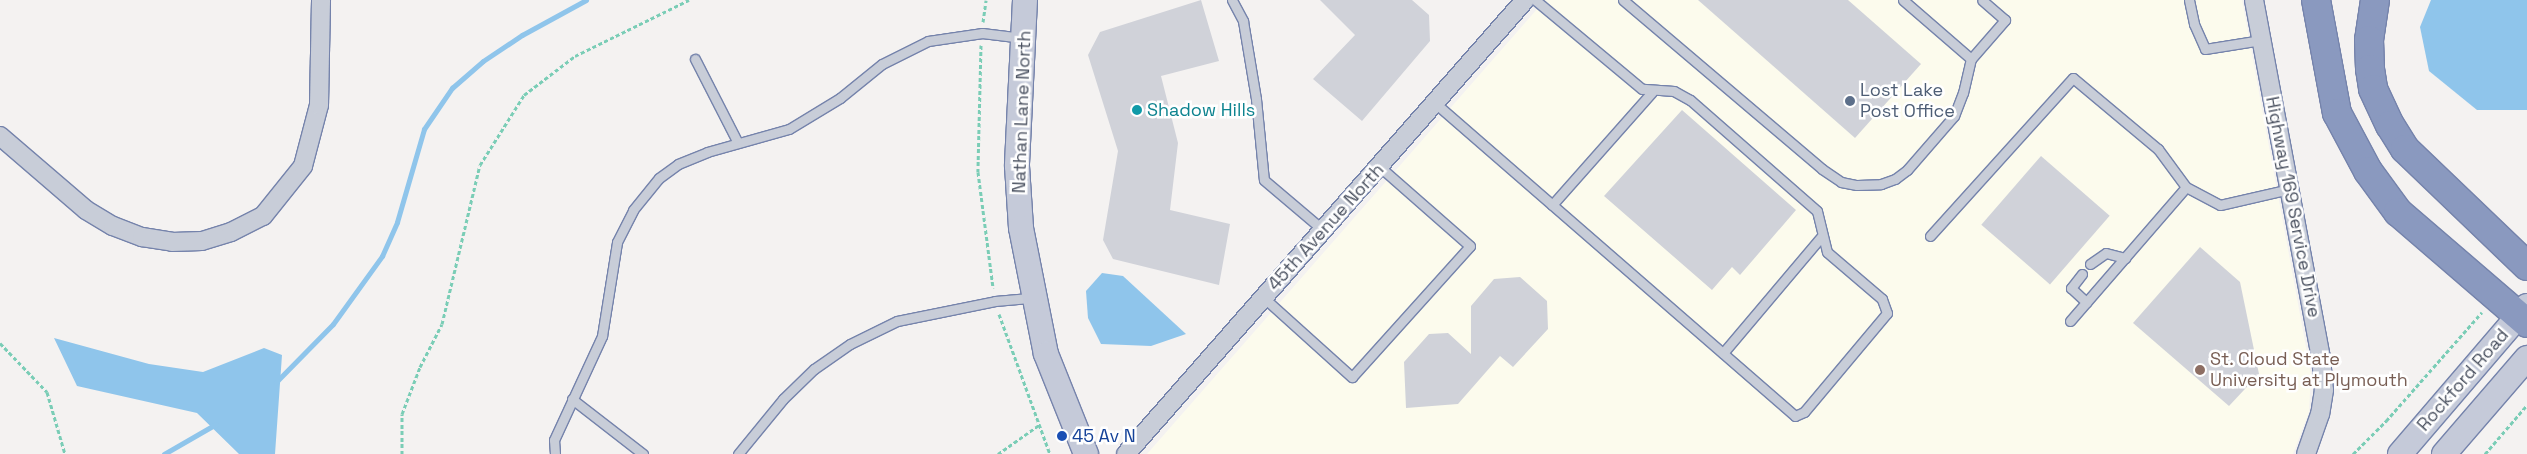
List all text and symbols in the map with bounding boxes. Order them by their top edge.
street label: Nathan Lane North [1008,30,1036,194]
place label: Lost Lake Post Office [1860,80,1955,122]
marker: Lost Lake Post Office [1844,95,1856,107]
street label: Highway 169 Service Drive [2261,95,2325,319]
place label: Shadow Hills [1147,99,1255,121]
marker: Shadow Hills [1131,104,1143,116]
street label: 45th Avenue North [1263,159,1389,295]
street label: Rockford Road [2413,324,2513,436]
place label: St. Cloud State University at Plymouth [2210,349,2408,392]
marker: St. Cloud State University at Plymouth [2194,364,2206,376]
place label: 45 Av N [1072,425,1136,447]
marker: 45 Av N [1056,430,1068,442]

